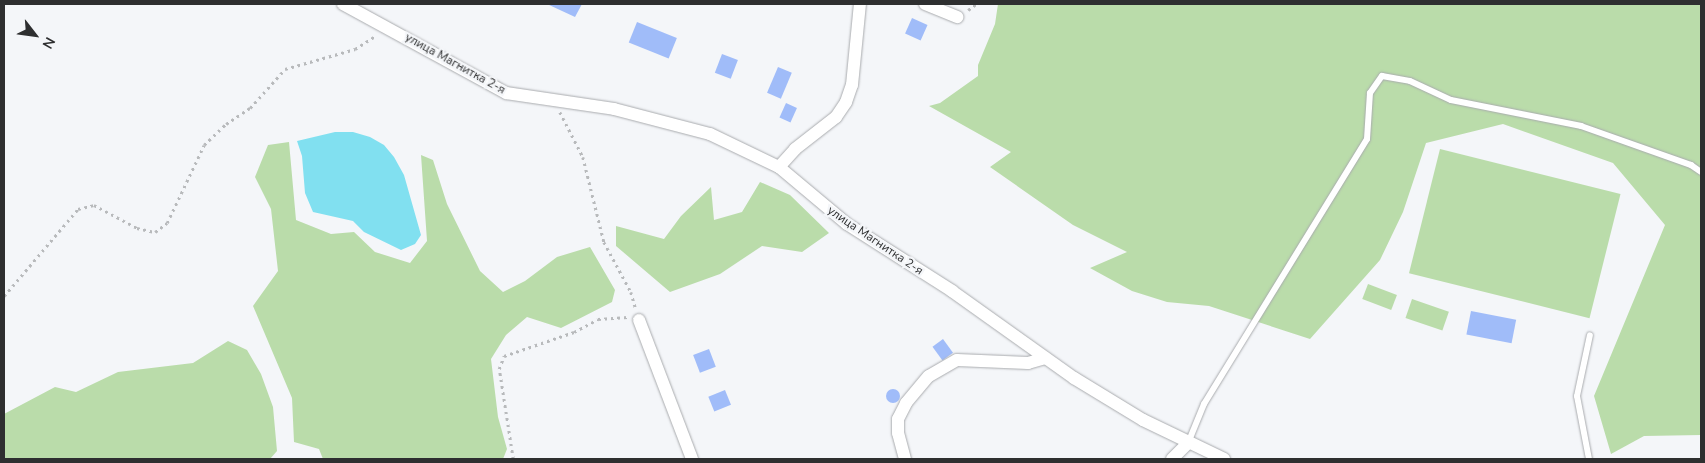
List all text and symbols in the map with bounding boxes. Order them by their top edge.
north arrow [10,10,60,60]
street label: улица Магнитка 2-я [402,30,508,98]
text: N [38,33,59,52]
street label: улица Магнитка 2-я [824,204,926,278]

